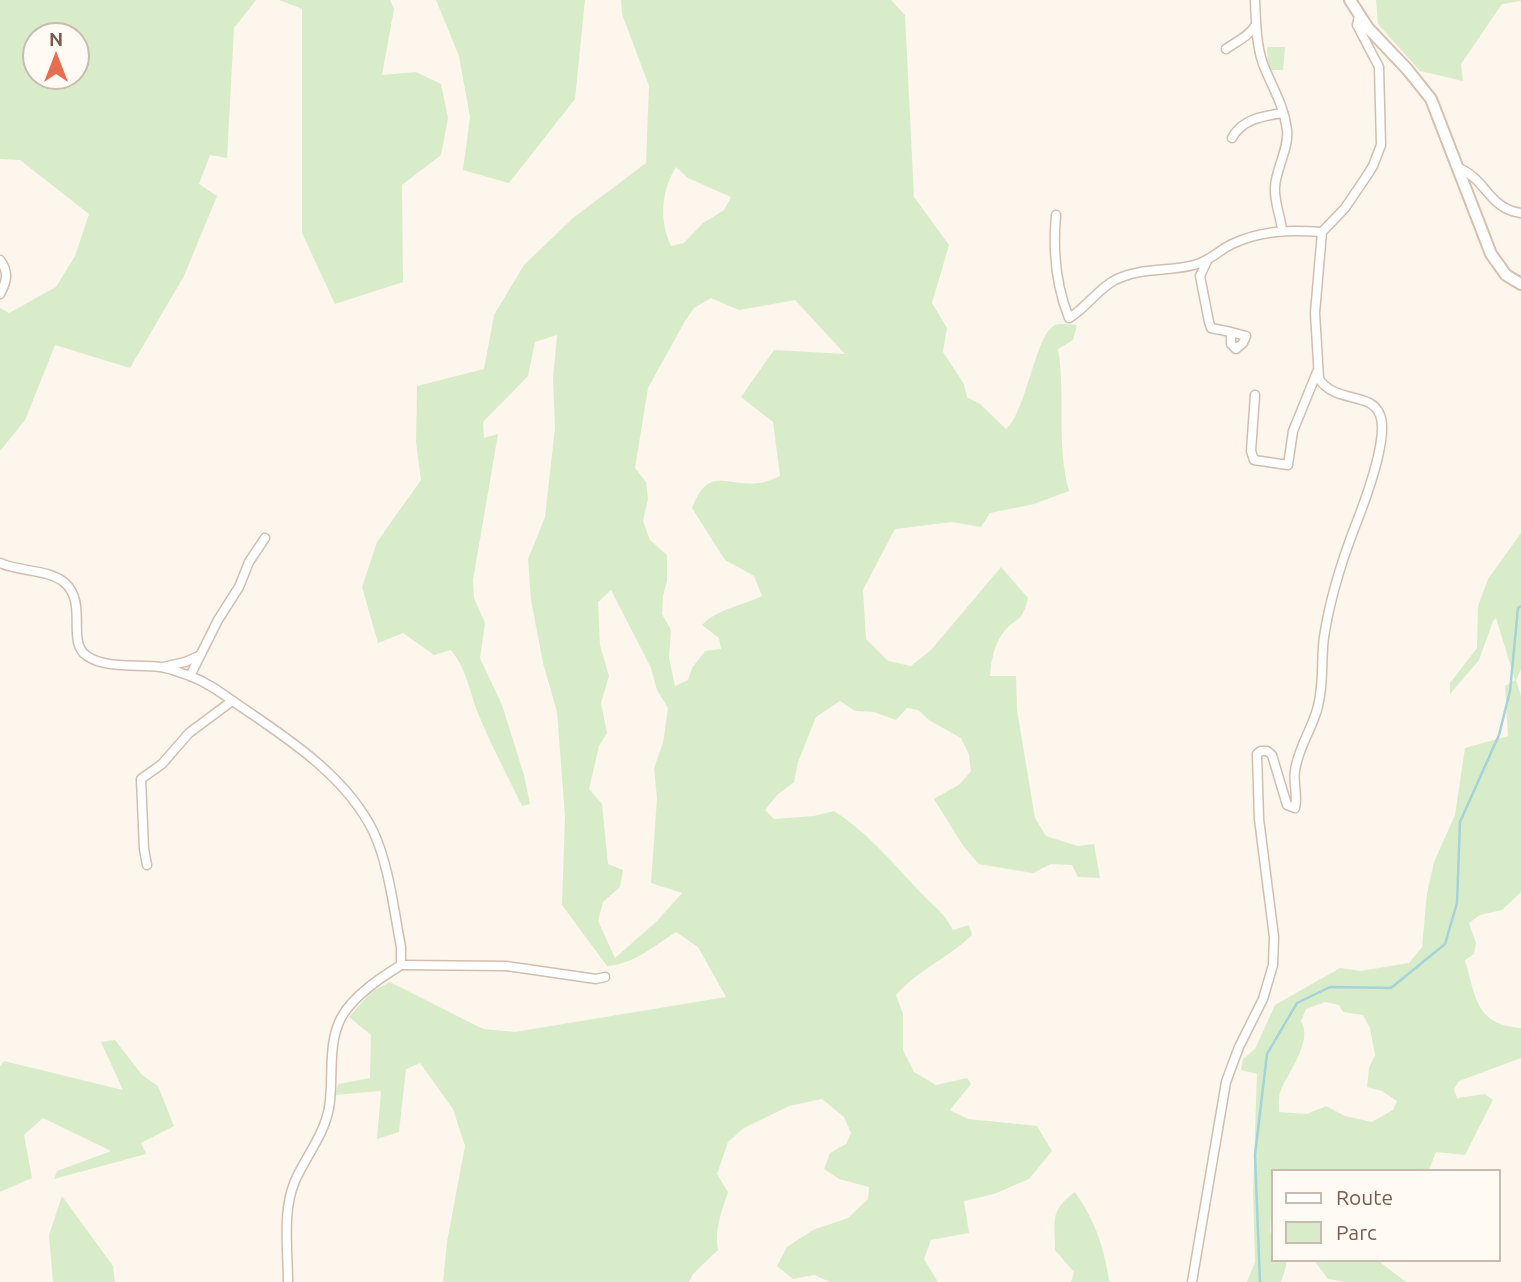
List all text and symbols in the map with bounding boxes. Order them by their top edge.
north arrow [21,21,91,91]
text: N [49,28,63,50]
legend [1272,1170,1500,1261]
text: Route [1336,1185,1393,1209]
text: Parc [1336,1220,1377,1244]

